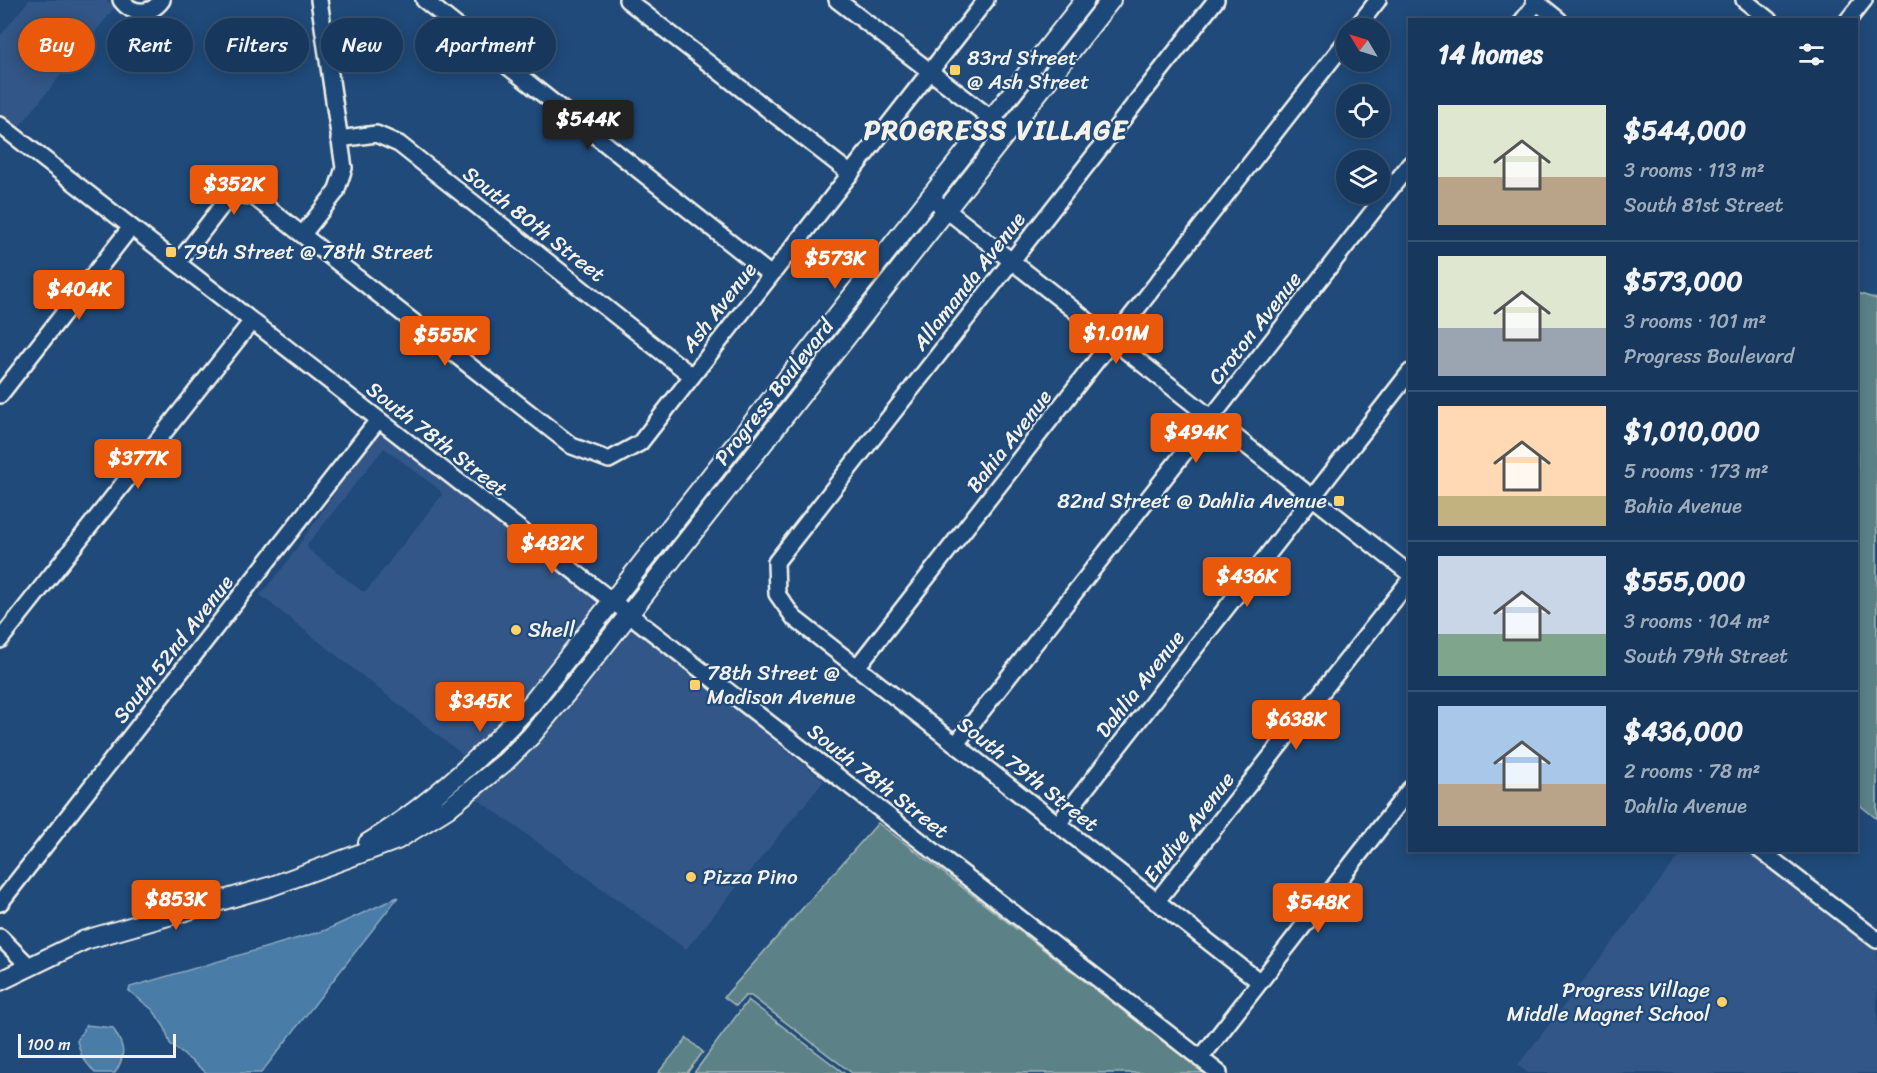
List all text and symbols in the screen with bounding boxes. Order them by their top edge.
chip: Buy [18,18,95,72]
chip: Rent [107,18,193,72]
chip: Filters [205,18,309,72]
chip: New [321,18,403,72]
chip: Apartment [415,18,556,72]
north arrow [1336,18,1390,72]
map controls [1336,18,1390,204]
text: 14 homes [1438,31,1543,77]
icon: filters [1795,38,1828,71]
place label: 83rd Street @ Ash Street [967,39,1090,101]
marker: 83rd Street @ Ash Street [948,63,962,77]
button: locate [1336,84,1390,138]
pin: $544K [546,100,630,151]
text: $544K [557,102,619,137]
district label: PROGRESS VILLAGE [864,106,1129,154]
text: $544,000 [1624,107,1746,153]
icon: home [1486,129,1558,201]
button: layers [1336,150,1390,204]
text: 3 rooms · 113 m² [1624,153,1765,188]
street label: South 80th Street [454,156,614,292]
pin: $352K [192,165,276,216]
text: $352K [204,167,264,202]
text: South 81st Street [1624,188,1783,223]
street label: Allamanda Avenue [902,203,1036,360]
place label: 79th Street @ 78th Street [183,233,433,271]
pin: $573K [793,239,877,290]
text: $573K [805,241,865,276]
marker: 79th Street @ 78th Street [164,245,178,259]
street label: Ash Avenue [671,253,767,362]
text: $573,000 [1624,258,1743,304]
street label: Croton Avenue [1198,263,1312,393]
pin: $404K [37,270,121,321]
text: $404K [47,272,111,307]
icon: home [1486,280,1558,352]
text: 3 rooms · 101 m² [1624,304,1766,339]
street label: Progress Boulevard [704,308,845,474]
pin: $1.01M [1067,314,1165,365]
pin: $555K [403,316,487,367]
text: $1.01M [1083,316,1149,351]
text: $555K [414,318,476,353]
text: Progress Boulevard [1624,339,1794,374]
street label: South 78th Street [358,371,516,507]
street label: Bahia Avenue [956,381,1062,501]
text: $1,010,000 [1624,408,1760,454]
pin: $494K [1154,413,1238,464]
text: $494K [1165,415,1227,450]
icon: home [1486,430,1558,502]
pin: $377K [96,439,180,490]
text: $377K [108,441,168,476]
text: 5 rooms · 173 m² [1624,454,1769,489]
place label: 82nd Street @ Dahlia Avenue [1057,482,1327,520]
text: Bahia Avenue [1624,489,1742,524]
marker: 82nd Street @ Dahlia Avenue [1332,494,1346,508]
pin: $482K [510,524,594,575]
text: $482K [521,526,583,561]
pin: $436K [1205,557,1289,608]
text: $555,000 [1624,558,1745,604]
text: $436K [1217,559,1277,594]
street label: South 52nd Avenue [102,566,244,732]
icon: home [1486,580,1558,652]
text: 3 rooms · 104 m² [1624,604,1770,639]
place label: Shell [528,611,576,649]
street label: Dahlia Avenue [1085,622,1195,746]
marker: Shell [509,623,523,637]
text: South 79th Street [1624,639,1788,674]
place label: 78th Street @ Madison Avenue [707,654,856,716]
marker: 78th Street @ Madison Avenue [688,678,702,692]
pin: $345K [438,682,522,733]
text: $345K [449,684,511,719]
pin: $638K [1254,700,1338,751]
text: $638K [1266,702,1326,737]
street label: South 79th Street [948,706,1108,842]
text: $436,000 [1624,708,1743,754]
street label: South 78th Street [799,713,957,849]
icon: home [1486,730,1558,802]
text: 2 rooms · 78 m² [1624,754,1760,789]
street label: Endive Avenue [1133,763,1245,891]
text: Dahlia Avenue [1624,789,1747,824]
place label: Pizza Pino [703,858,798,896]
marker: Pizza Pino [684,870,698,884]
pin: $853K [134,880,218,931]
text: $853K [146,882,206,917]
pin: $548K [1276,883,1360,934]
text: $548K [1287,885,1349,920]
place label: Progress Village Middle Magnet School [1507,971,1711,1033]
marker: Progress Village Middle Magnet School [1715,995,1729,1009]
text: 100 m [27,1030,71,1059]
scale bar [18,1031,176,1058]

